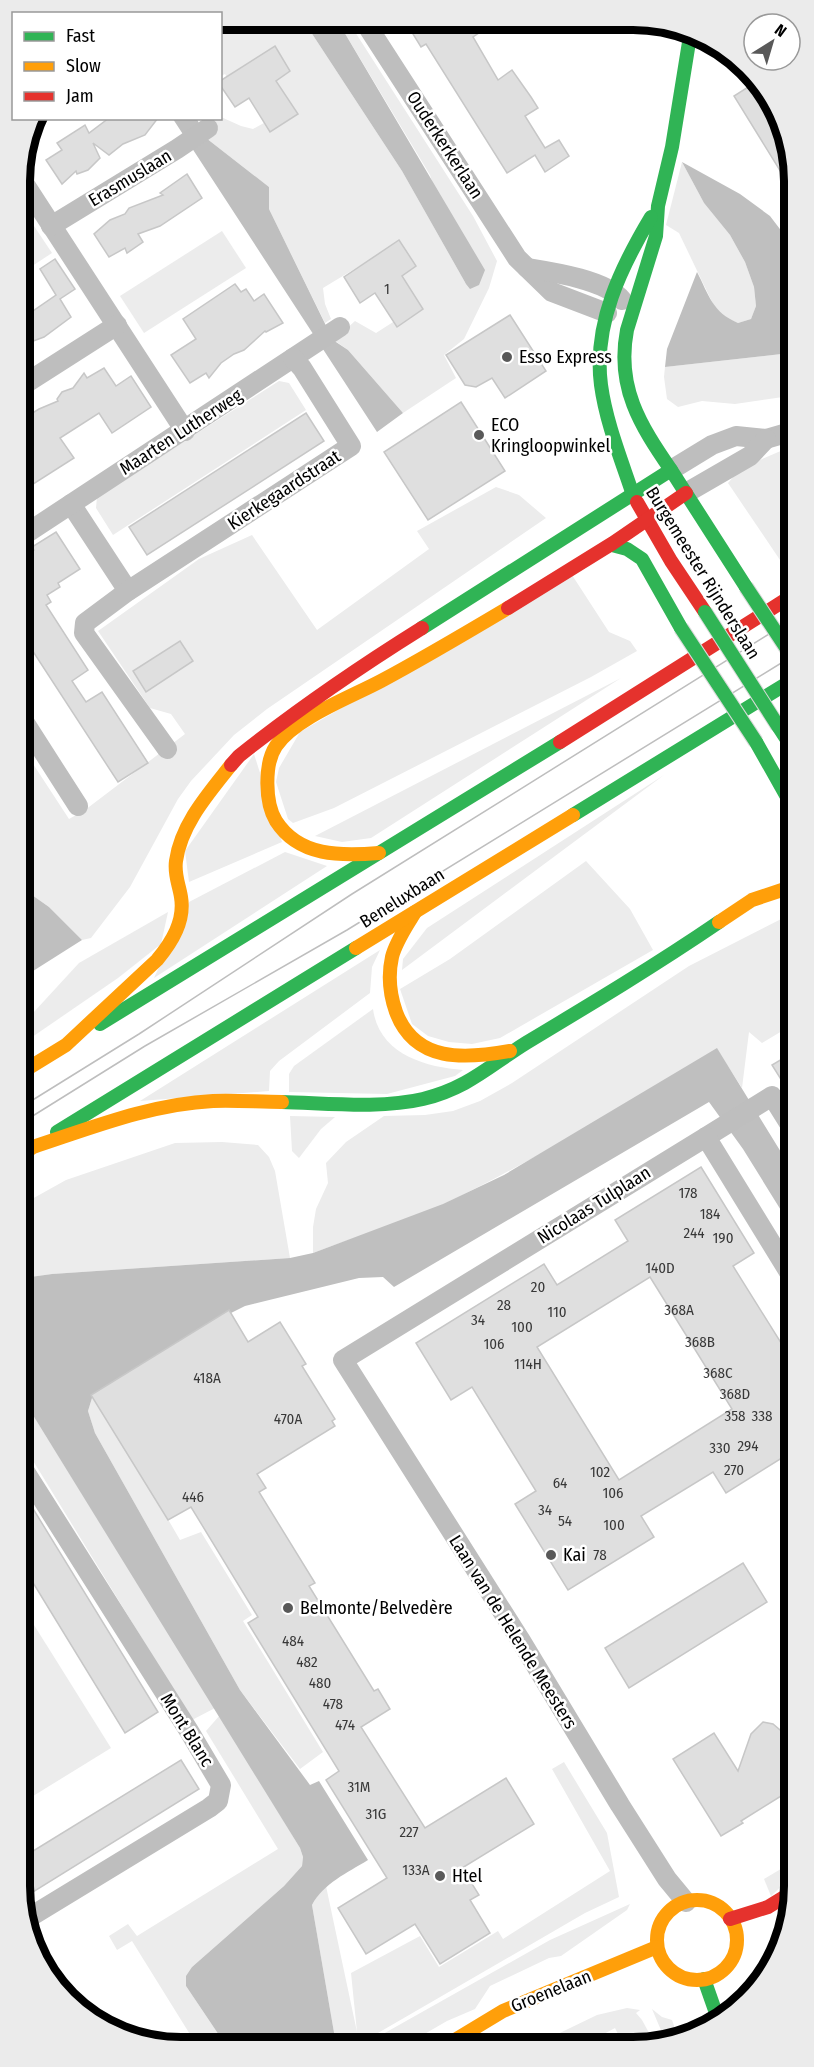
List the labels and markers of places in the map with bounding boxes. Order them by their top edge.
place label: Esso Express [519,346,612,368]
marker: Esso Express [500,350,514,364]
place label: ECO Kringloopwinkel [491,414,610,457]
marker: ECO Kringloopwinkel [472,428,486,442]
place label: Kai [563,1544,586,1566]
marker: Kai [544,1548,558,1562]
place label: Belmonte/Belvedère [300,1597,453,1619]
marker: Belmonte/Belvedère [281,1601,295,1615]
place label: Htel [452,1865,482,1887]
marker: Htel [433,1869,447,1883]

